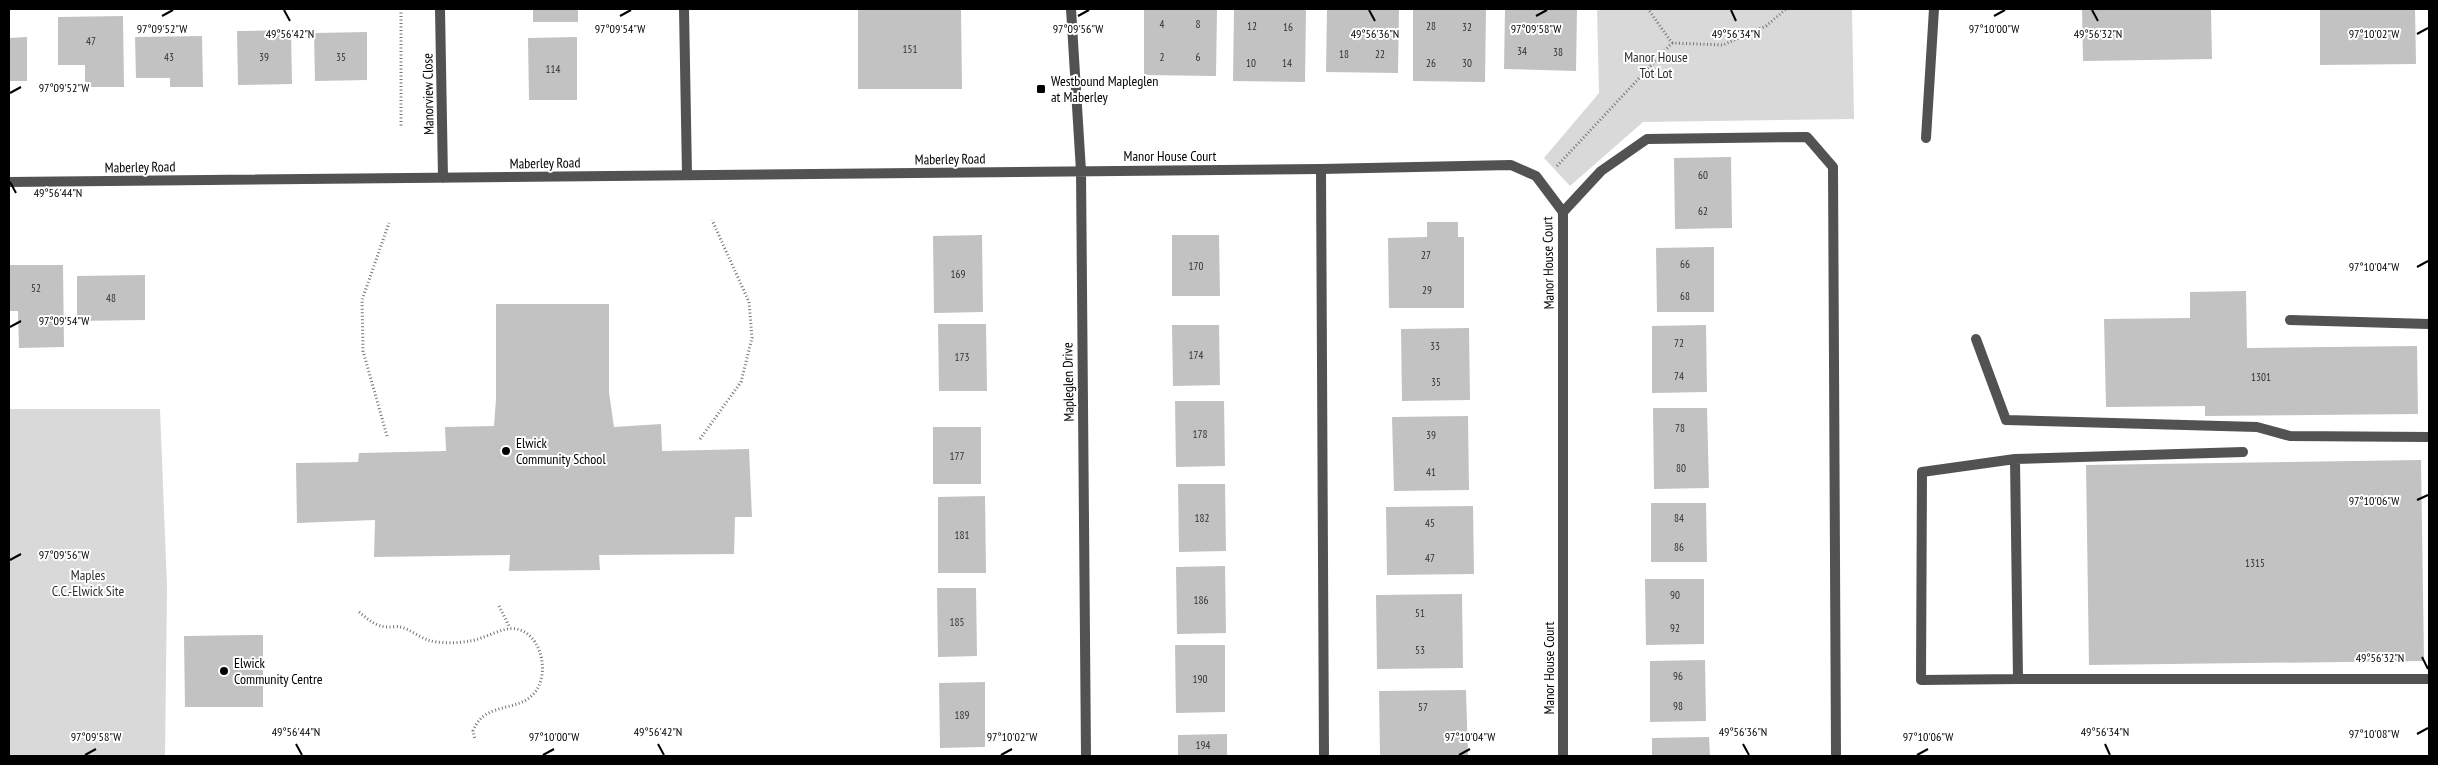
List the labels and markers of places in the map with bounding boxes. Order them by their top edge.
place label: Westbound Mapleglen at Maberley [1051,72,1158,106]
marker: Westbound Mapleglen at Maberley [1035,83,1047,95]
place label: Elwick Community School [516,434,606,468]
marker: Elwick Community School [500,445,512,457]
place label: Elwick Community Centre [234,654,323,688]
marker: Elwick Community Centre [218,665,230,677]

